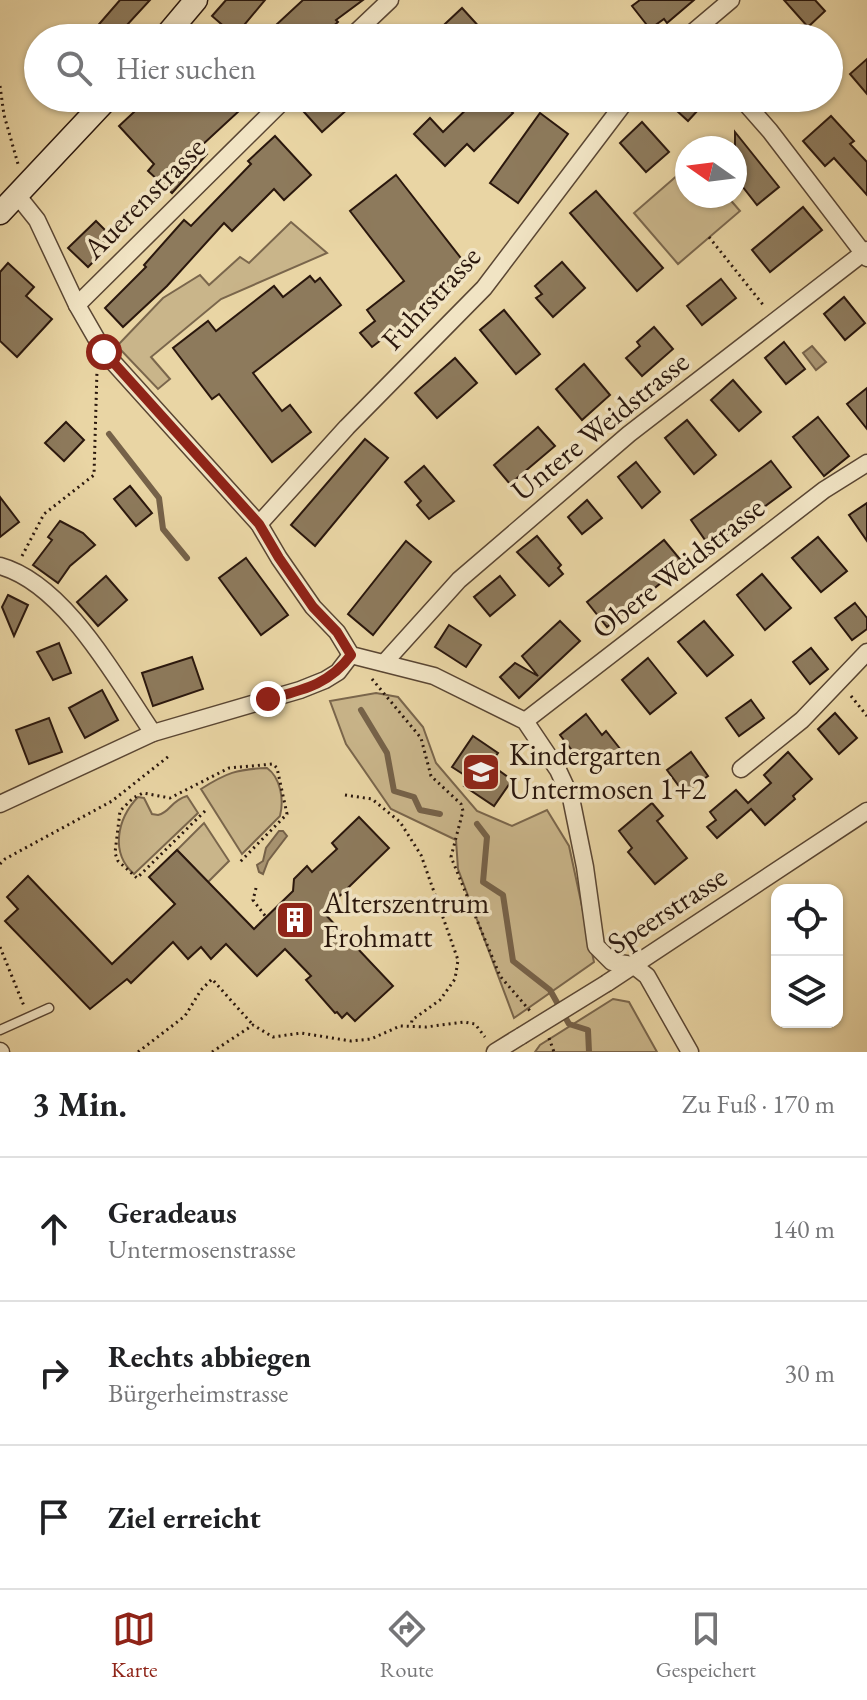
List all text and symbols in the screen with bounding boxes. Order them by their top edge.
search box [24,24,843,112]
icon: search [52,46,96,90]
text: Hier suchen [116,49,256,88]
street label: Auerenstrasse [73,128,213,268]
north arrow [675,136,747,208]
street label: Fuhrstrasse [372,237,489,358]
route start [86,334,122,370]
street label: Untere Weidstrasse [503,342,697,509]
street label: Obere Weidstrasse [583,488,772,647]
route end [250,681,286,717]
place label: Kindergarten Untermosen 1+2 [509,735,707,808]
school or university icon: Kindergarten Untermosen 1+2 [460,751,502,793]
street label: Speerstrasse [600,857,734,963]
place label: Alterszentrum Frohmatt [322,883,489,956]
map controls [771,884,843,1028]
button: locate [771,884,843,956]
building icon: Alterszentrum Frohmatt [274,899,316,941]
button: layers [771,956,843,1028]
text: 3 Min. [32,1082,127,1126]
text: Zu Fuß · 170 m [682,1087,835,1121]
text: Geradeaus [108,1193,237,1232]
icon: ahead [32,1207,76,1251]
text: 140 m [772,1212,835,1246]
text: Untermosenstrasse [108,1232,296,1266]
text: Rechts abbiegen [108,1337,311,1376]
icon: right [32,1351,76,1395]
text: 30 m [785,1356,835,1390]
text: Bürgerheimstrasse [108,1376,288,1410]
icon: arrive [32,1495,76,1539]
text: Ziel erreicht [108,1498,261,1537]
tab: Karte [111,1607,158,1684]
tab: Route [380,1607,434,1684]
tab: Gespeichert [656,1607,756,1684]

